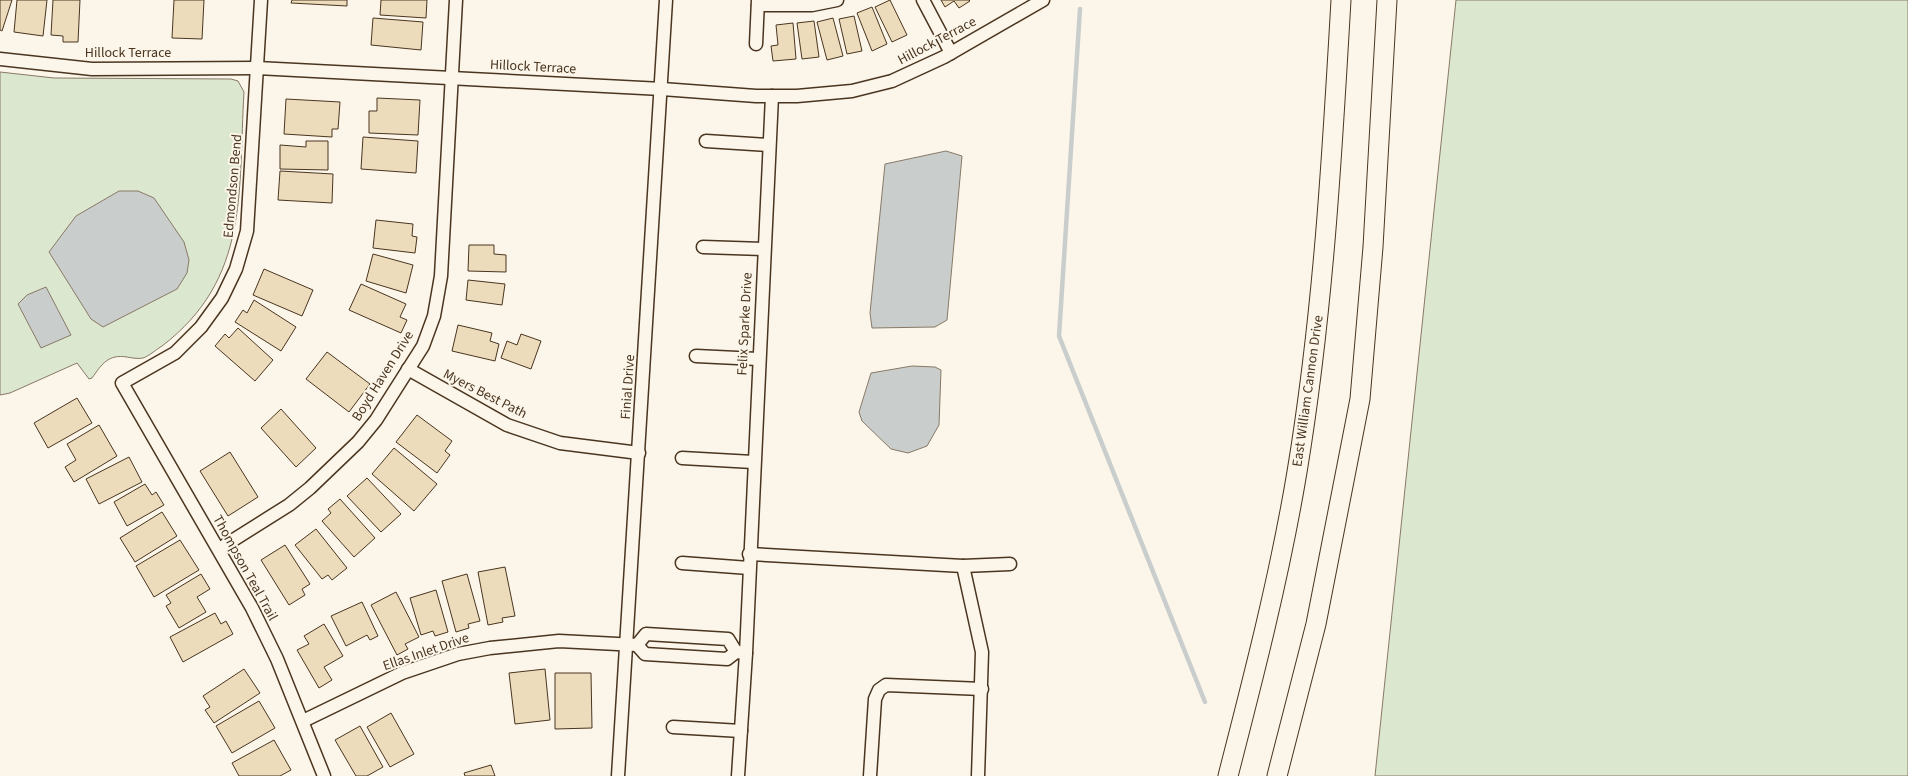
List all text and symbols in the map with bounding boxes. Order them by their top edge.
street label: Hillock Terrace [894,12,980,70]
street label: Hillock Terrace [85,43,171,63]
street label: Hillock Terrace [489,55,577,79]
street label: Edmondson Bend [218,133,248,239]
street label: Felix Sparke Drive [732,272,758,376]
street label: East William Cannon Drive [1287,314,1329,468]
street label: Boyd Haven Drive [347,327,419,425]
street label: Finial Drive [616,354,640,420]
street label: Myers Best Path [440,364,530,424]
street label: Thompson Teal Trail [208,511,283,625]
street label: Ellas Inlet Drive [380,628,472,676]

